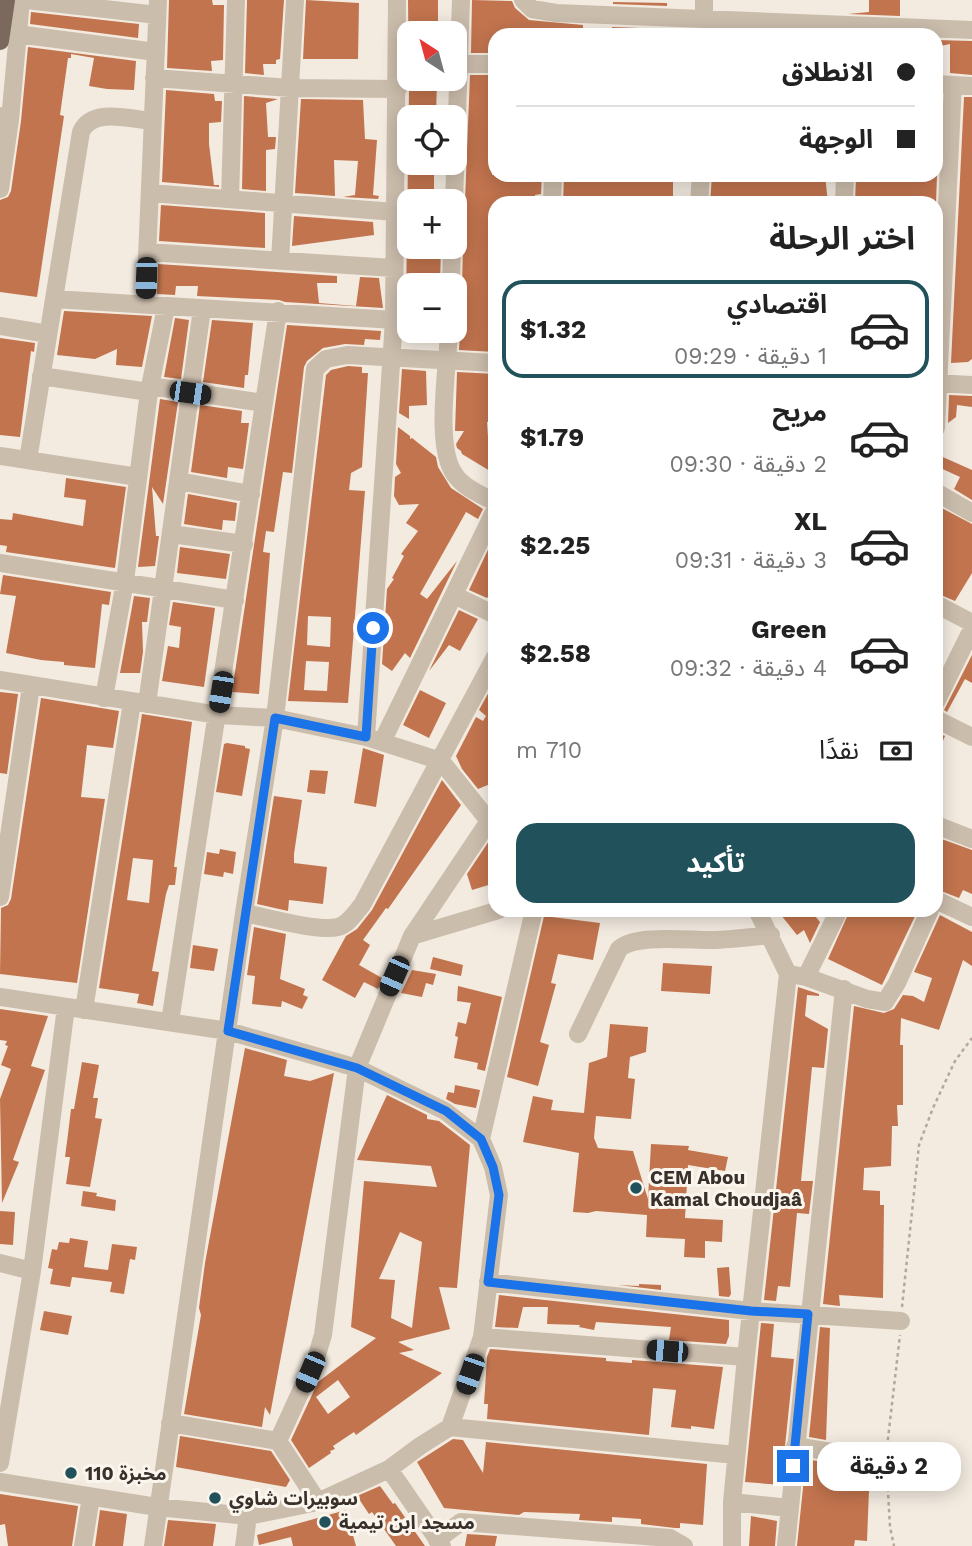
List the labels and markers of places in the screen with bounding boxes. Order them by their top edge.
place label: CEM Abou Kamal Choudjaâ [650,1166,802,1211]
marker: CEM Abou Kamal Choudjaâ [628,1180,644,1196]
place label: مخبزة 110 [85,1462,167,1485]
marker: مخبزة 110 [63,1465,79,1481]
place label: سوبيرات شاوي [229,1487,358,1513]
marker: سوبيرات شاوي [207,1490,223,1506]
place label: مسجد ابن تيمية [339,1511,475,1534]
marker: مسجد ابن تيمية [317,1514,333,1530]

